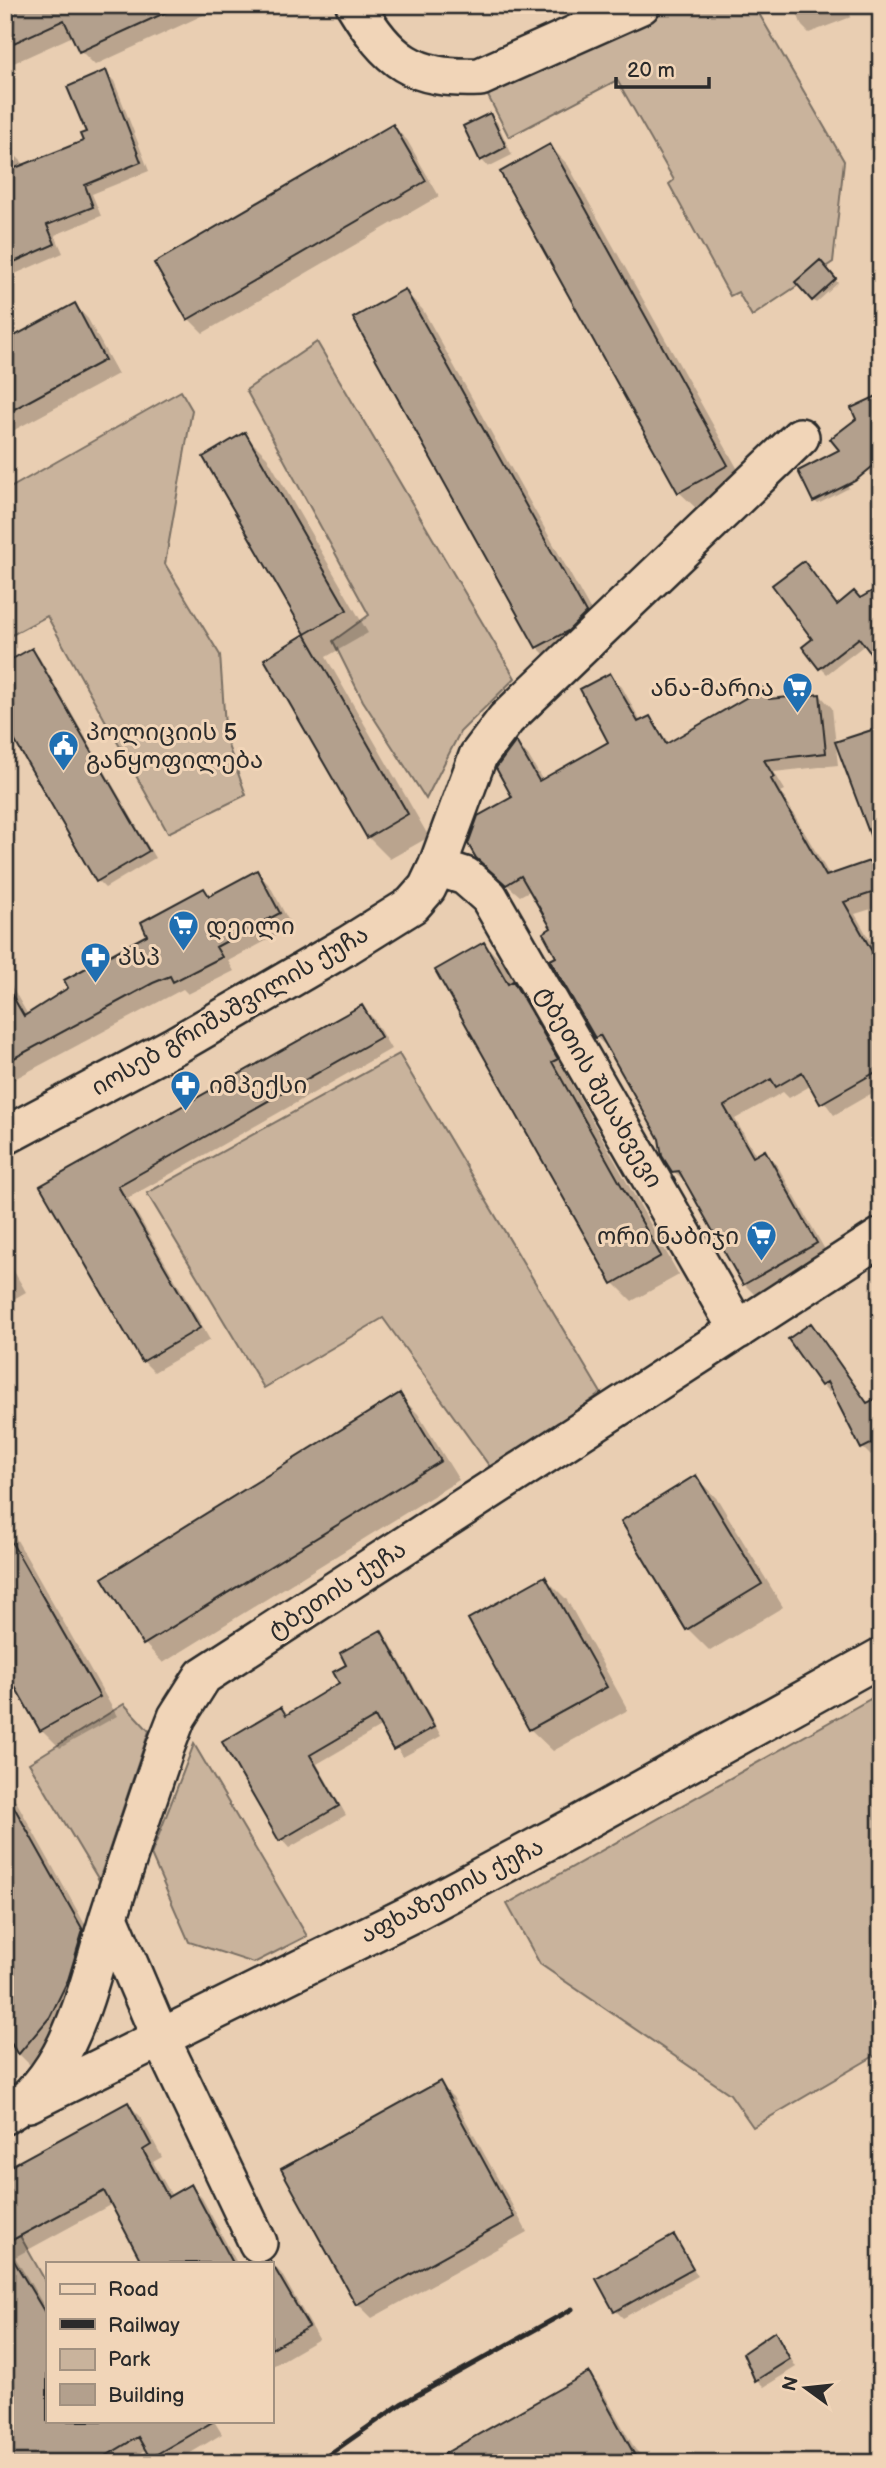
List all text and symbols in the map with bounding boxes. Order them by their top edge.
scale bar [616,46,709,90]
text: 20 m [627,58,675,83]
supermarket icon: ანა-მარია [780,671,814,715]
place label: ანა-მარია [650,674,774,703]
place label: პოლიციის 5 განყოფილება [86,718,263,775]
public building icon: პოლიციის 5 განყოფილება [46,729,80,773]
supermarket icon: დეილი [166,909,200,953]
place label: დეილი [206,912,295,941]
street label: იოსებ გრიშაშვილის ქუჩა [86,920,374,1102]
pharmacy icon: პსპ [78,940,112,984]
place label: პსპ [118,943,160,972]
street label: ტბეთის შესახვევი [529,981,669,1193]
pharmacy icon: იმპექსი [169,1068,203,1112]
place label: იმპექსი [209,1071,307,1100]
supermarket icon: ორი ნაბიჯი [745,1219,779,1263]
place label: ორი ნაბიჯი [597,1222,739,1251]
street label: ტბეთის ქუჩა [262,1535,412,1645]
street label: აფხაზეთის ქუჩა [356,1832,548,1950]
legend [46,2262,273,2422]
text: Road [108,2277,159,2302]
text: Railway [108,2313,180,2338]
text: Park [108,2347,151,2372]
north arrow [770,2352,840,2422]
text: N [778,2374,804,2394]
text: Building [108,2383,184,2408]

